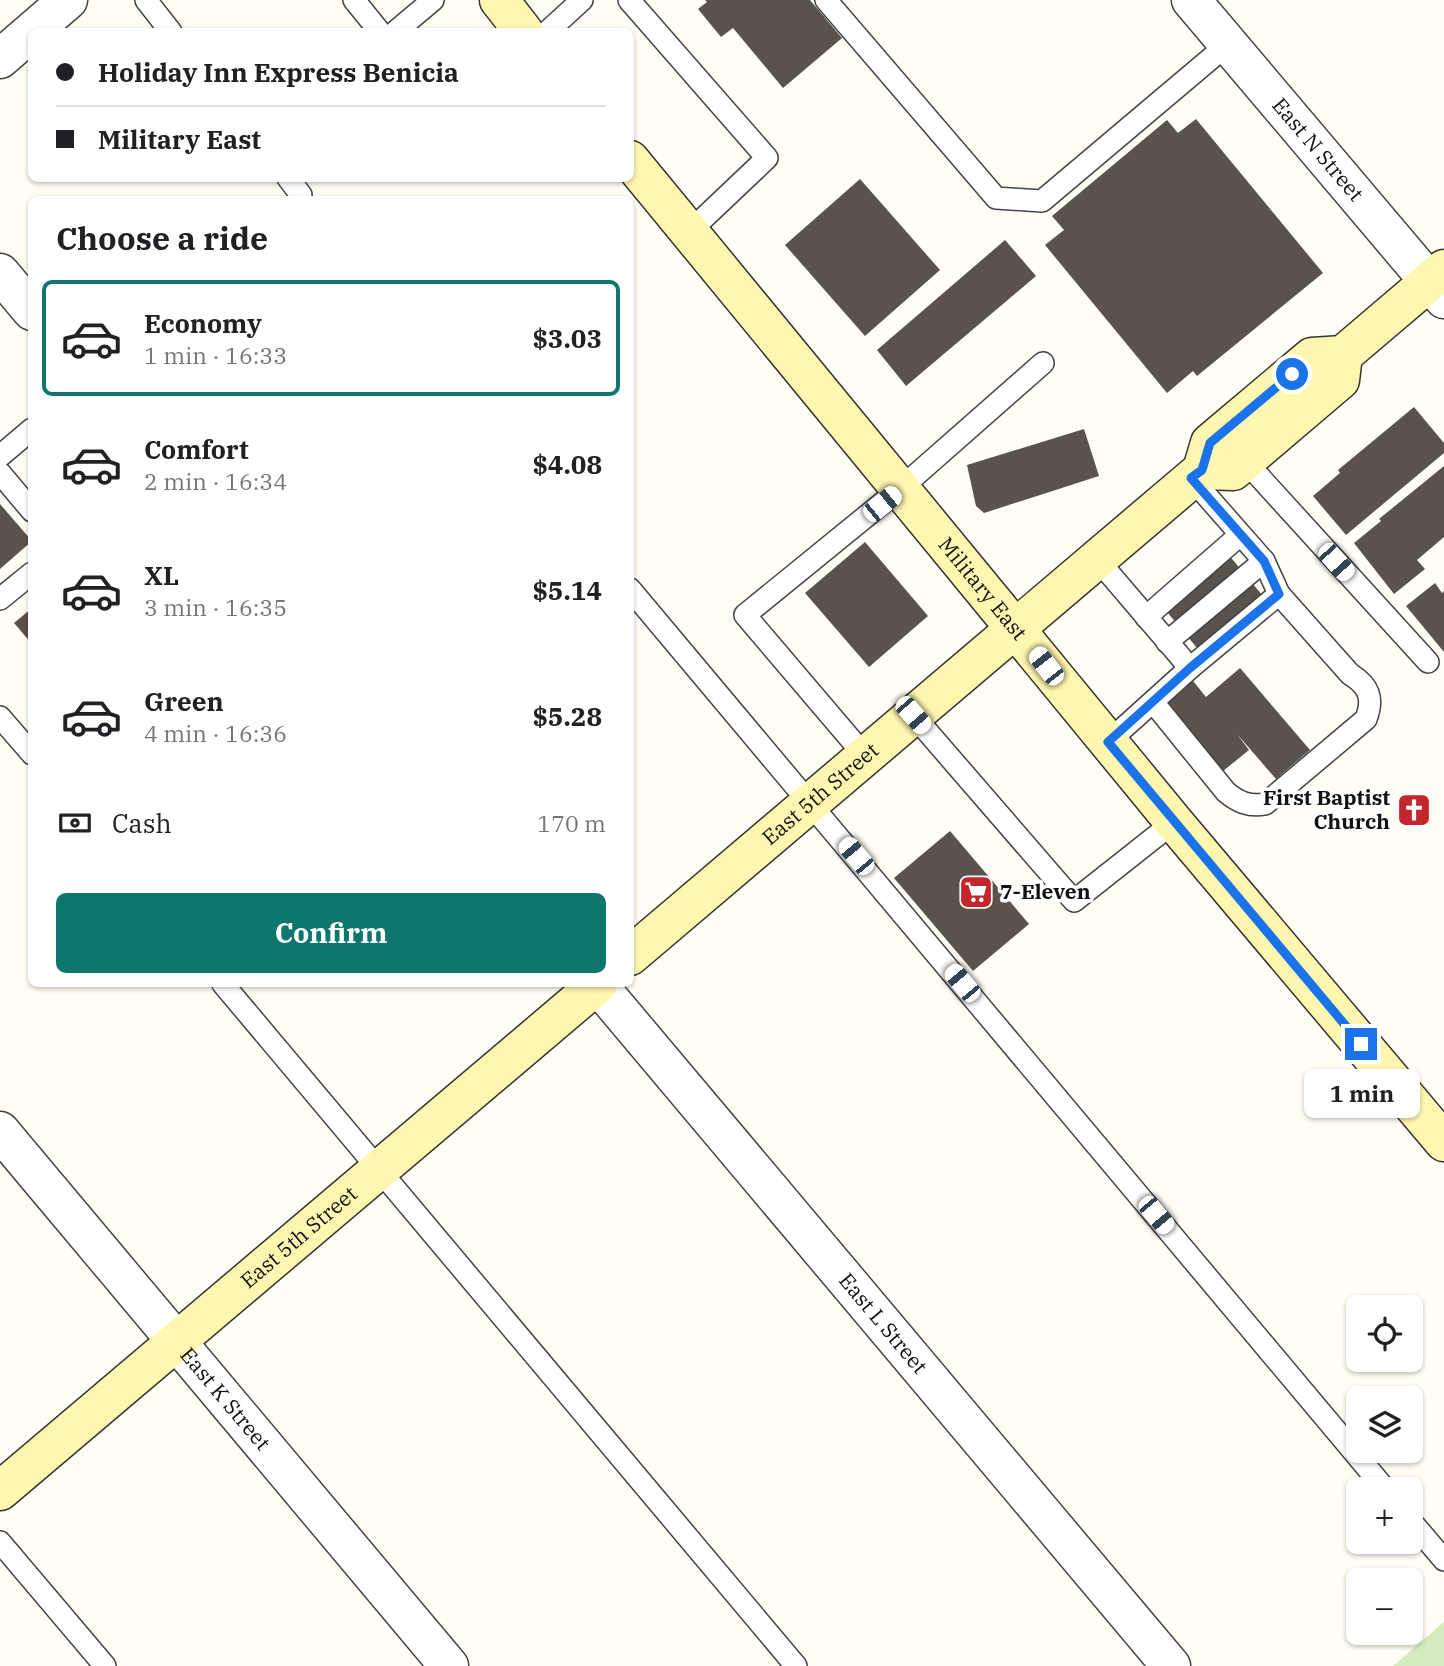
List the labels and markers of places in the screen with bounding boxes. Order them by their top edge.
place label: First Baptist Church [1263,783,1390,835]
church icon: First Baptist Church [1395,791,1433,829]
supermarket icon: 7-Eleven [957,873,995,911]
place label: 7-Eleven [1000,877,1091,905]

